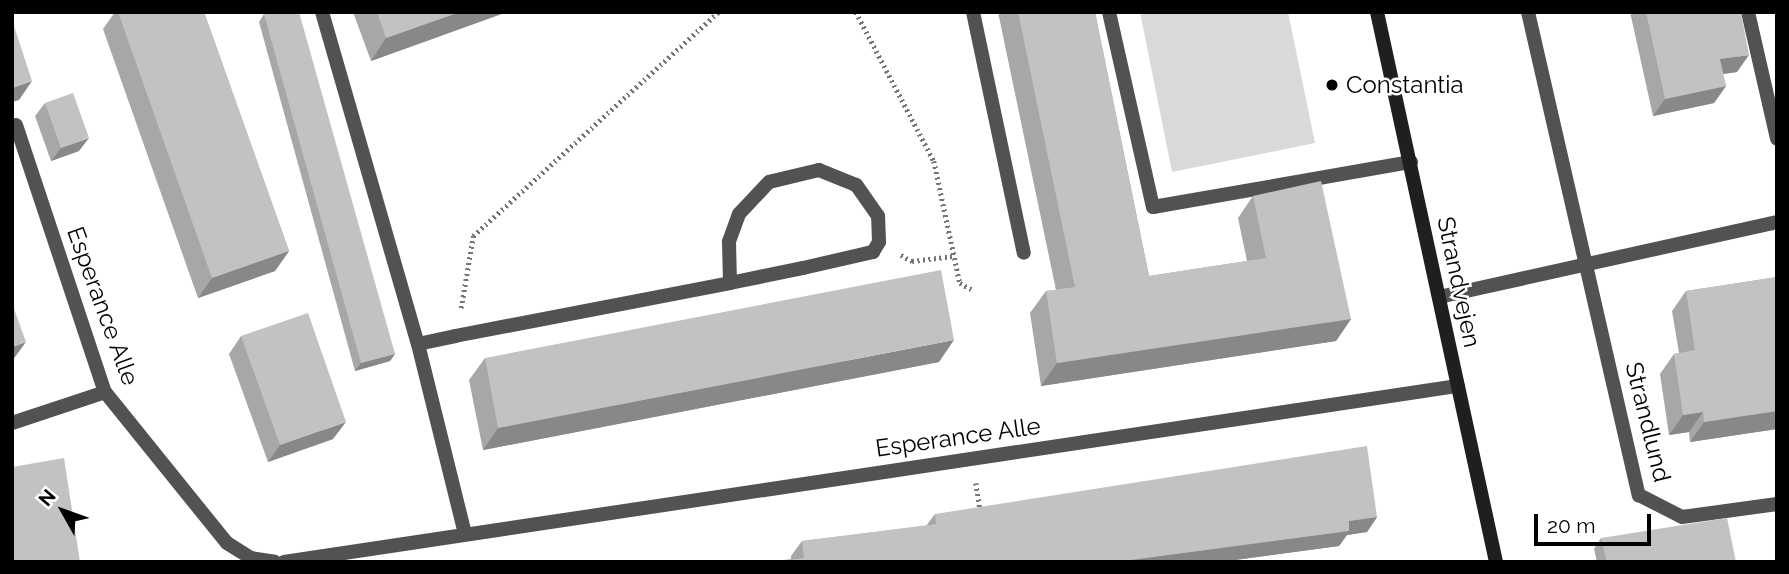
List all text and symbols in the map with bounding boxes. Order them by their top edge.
place label: Constantia [1346,71,1464,99]
marker: Constantia [1324,77,1340,93]
street label: Strandvejen [1431,214,1487,350]
street label: Esperance Alle [61,223,145,389]
street label: Strandlund [1619,359,1677,485]
street label: Esperance Alle [873,411,1043,463]
north arrow [28,476,98,546]
text: N [34,485,60,510]
scale bar [1537,500,1654,544]
text: 20 m [1547,513,1595,538]

